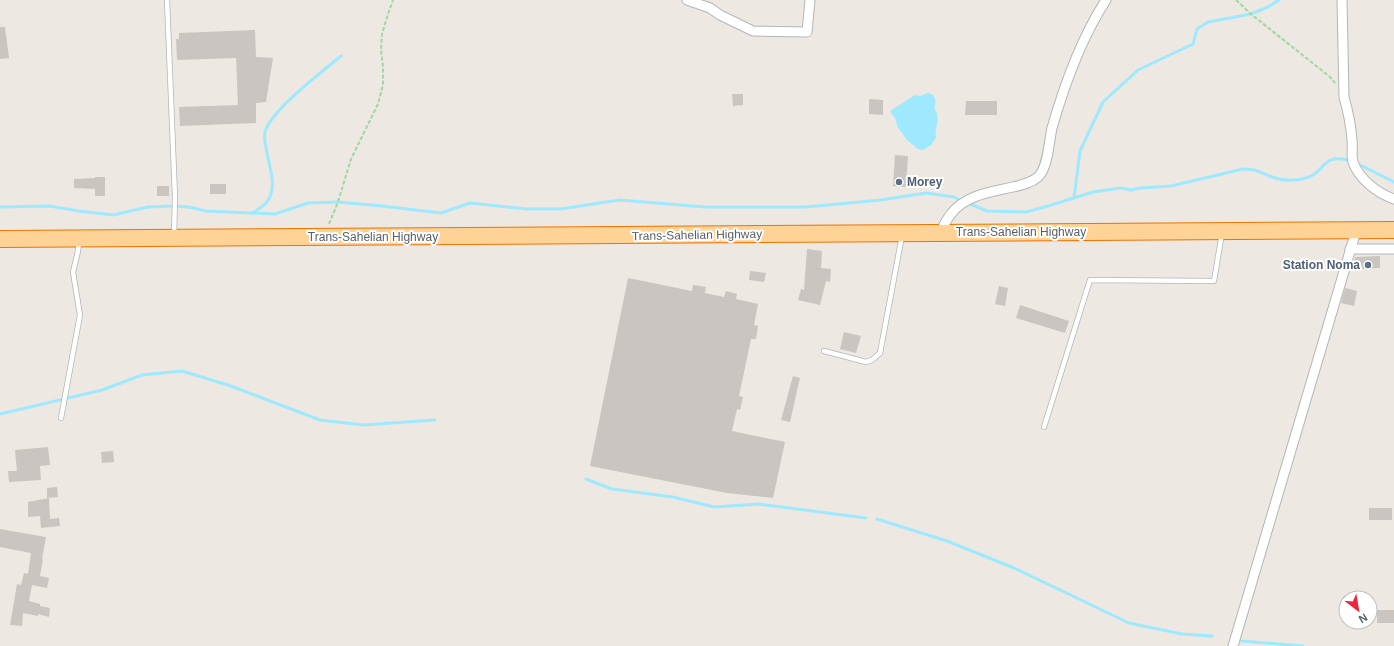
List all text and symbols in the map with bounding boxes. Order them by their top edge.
place label: Morey [907,175,943,189]
marker: Morey [894,177,904,187]
street label: Trans-Sahelian Highway [956,225,1086,239]
street label: Trans-Sahelian Highway [632,227,762,243]
street label: Trans-Sahelian Highway [308,230,438,244]
place label: Station Noma [1283,258,1360,272]
marker: Station Noma [1363,260,1373,270]
north arrow [1338,590,1378,630]
text: N [1357,611,1370,626]

